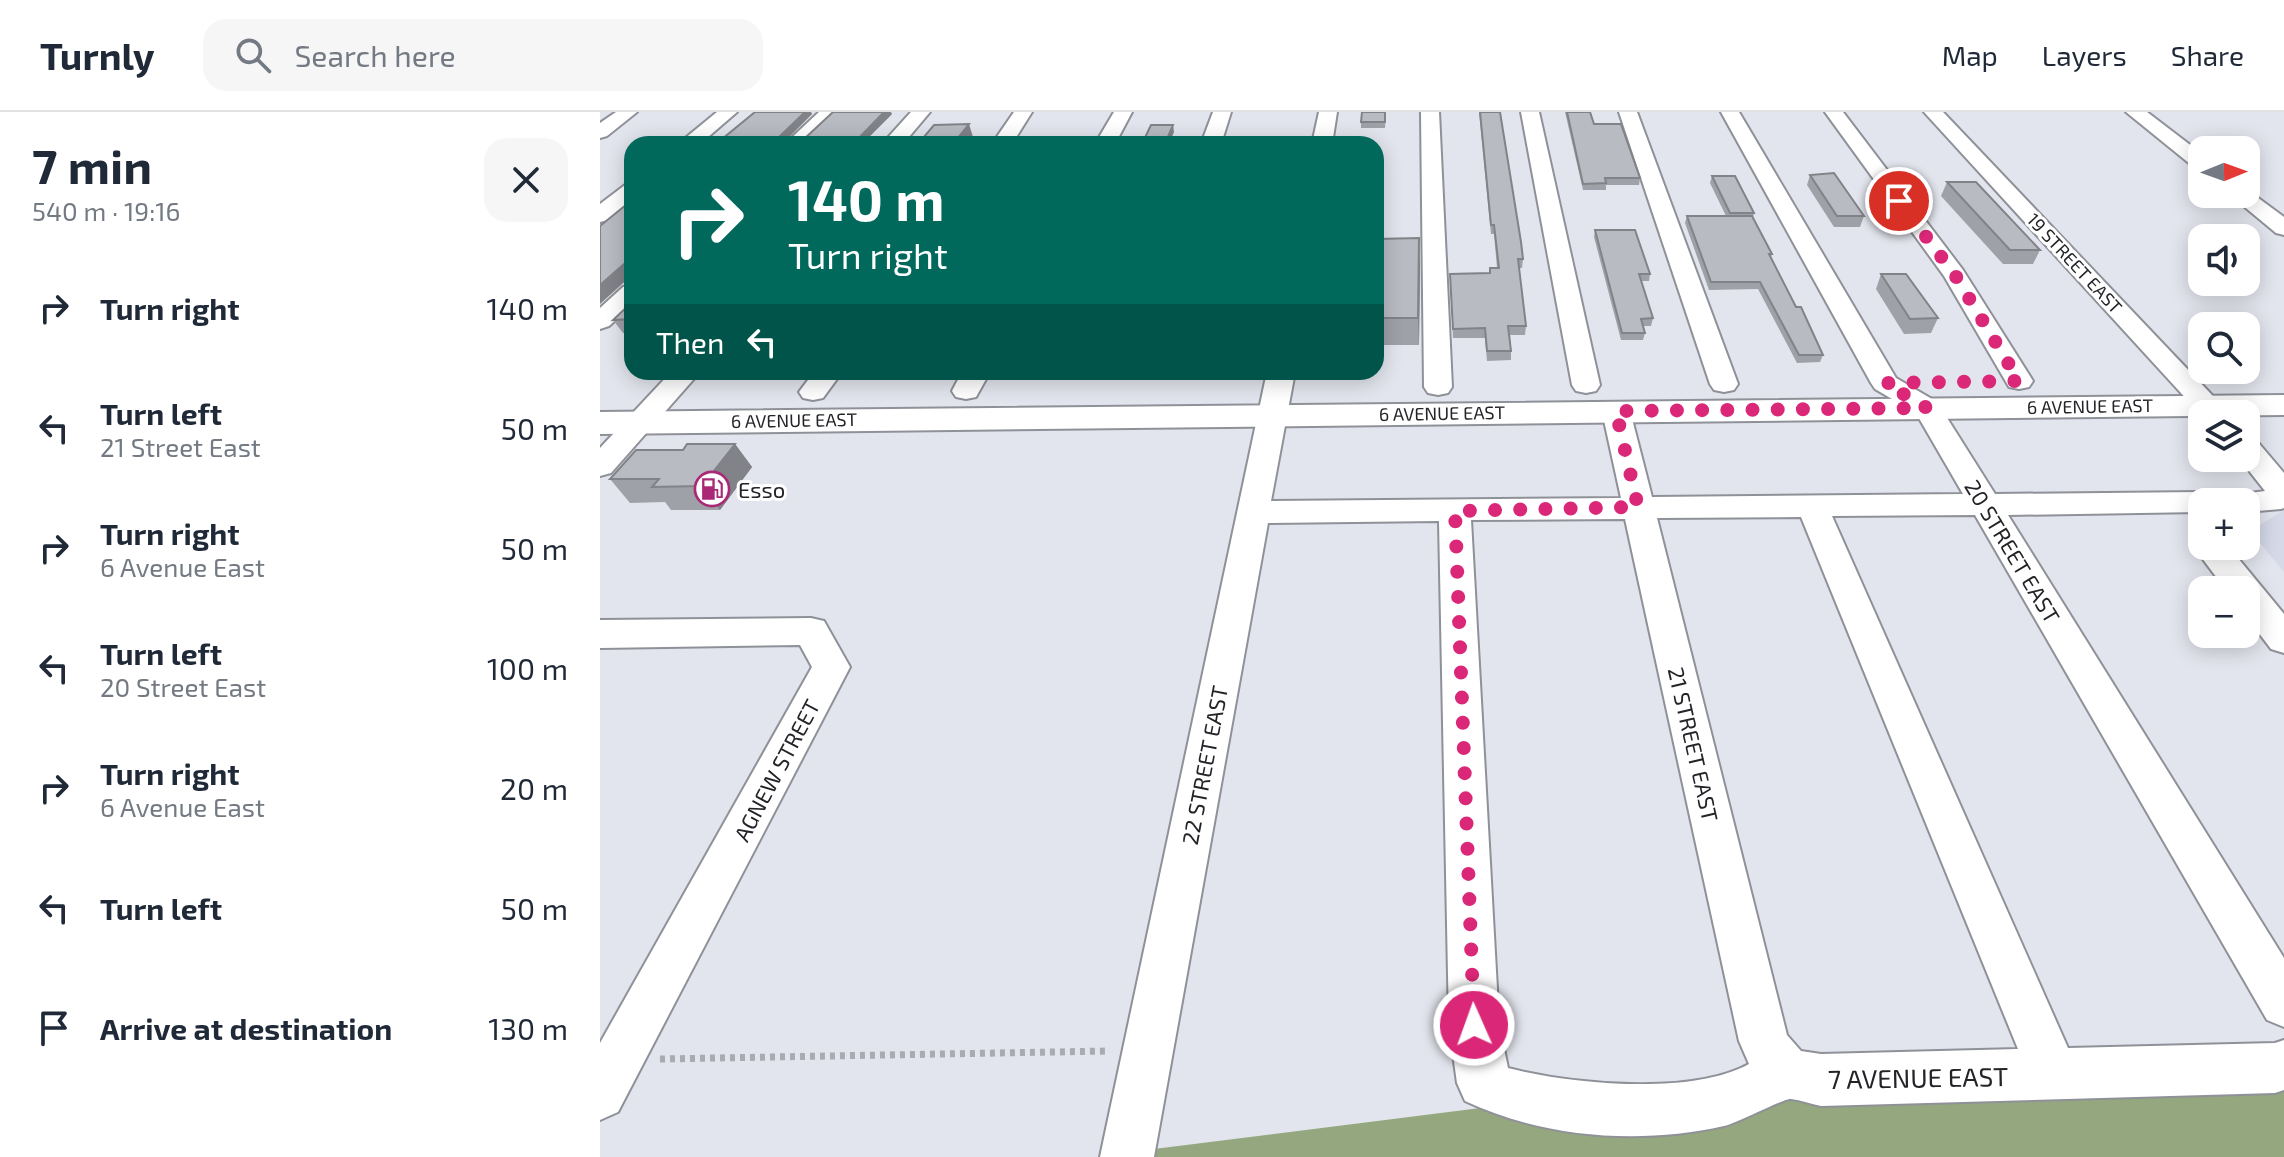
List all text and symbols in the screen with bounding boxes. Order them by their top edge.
search box [203,19,763,91]
text: Turnly [40,32,155,78]
icon: search [231,33,275,77]
text: Search here [295,37,456,73]
text: Map [1942,38,1998,72]
text: Layers [2042,38,2127,72]
text: Share [2171,38,2244,72]
text: 7 min [32,136,152,194]
north arrow [2188,136,2260,208]
map controls [2188,136,2260,648]
button: close [484,138,568,222]
text: 140 m [788,165,945,232]
pin [1865,167,1933,235]
icon: right [656,168,760,272]
icon: arrive [1877,179,1921,223]
text: 540 m · 19:16 [32,195,181,226]
street label: 19 STREET EAST [2023,208,2127,318]
button: sound [2188,224,2260,296]
text: Turn right [788,233,948,276]
icon: right [32,286,76,330]
text: Turn right [100,290,240,326]
text: 140 m [487,290,568,326]
button: search [2188,312,2260,384]
icon: left [740,320,784,364]
text: Then [656,324,724,360]
street label: 6 AVENUE EAST [2027,394,2154,418]
text: Turn left [100,395,222,431]
button: layers [2188,400,2260,472]
street label: 6 AVENUE EAST [1379,401,1506,425]
icon: left [32,406,76,450]
street label: 6 AVENUE EAST [731,408,858,432]
text: 50 m [501,410,568,446]
text: 21 Street East [100,431,261,462]
fuel station icon: Esso [693,470,731,508]
street label: 20 STREET EAST [1960,475,2066,627]
place label: Esso [738,476,785,502]
button: + [2188,488,2260,560]
text: Turn right [100,515,240,551]
icon: right [32,526,76,570]
text: 50 m [501,530,568,566]
text: 6 Avenue East [100,551,265,582]
button: − [2188,576,2260,648]
text: Turn left [100,635,222,671]
icon: left [32,646,76,690]
text: 100 m [487,650,568,686]
street label: 21 STREET EAST [1664,664,1724,824]
text: 20 Street East [100,671,266,702]
street label: 22 STREET EAST [1176,683,1232,847]
street label: AGNEW STREET [728,694,824,845]
text: Turn right [100,755,240,791]
icon: right [32,766,76,810]
text: 20 m [500,770,568,806]
text: 6 Avenue East [100,791,265,822]
icon: left [32,886,76,930]
text: Turn left [100,890,222,926]
text: 50 m [501,890,568,926]
position arrow [1432,983,1516,1067]
icon: arrive [32,1006,76,1050]
text: Arrive at destination [100,1010,392,1046]
text: 130 m [488,1010,568,1046]
street label: 7 AVENUE EAST [1827,1060,2009,1094]

